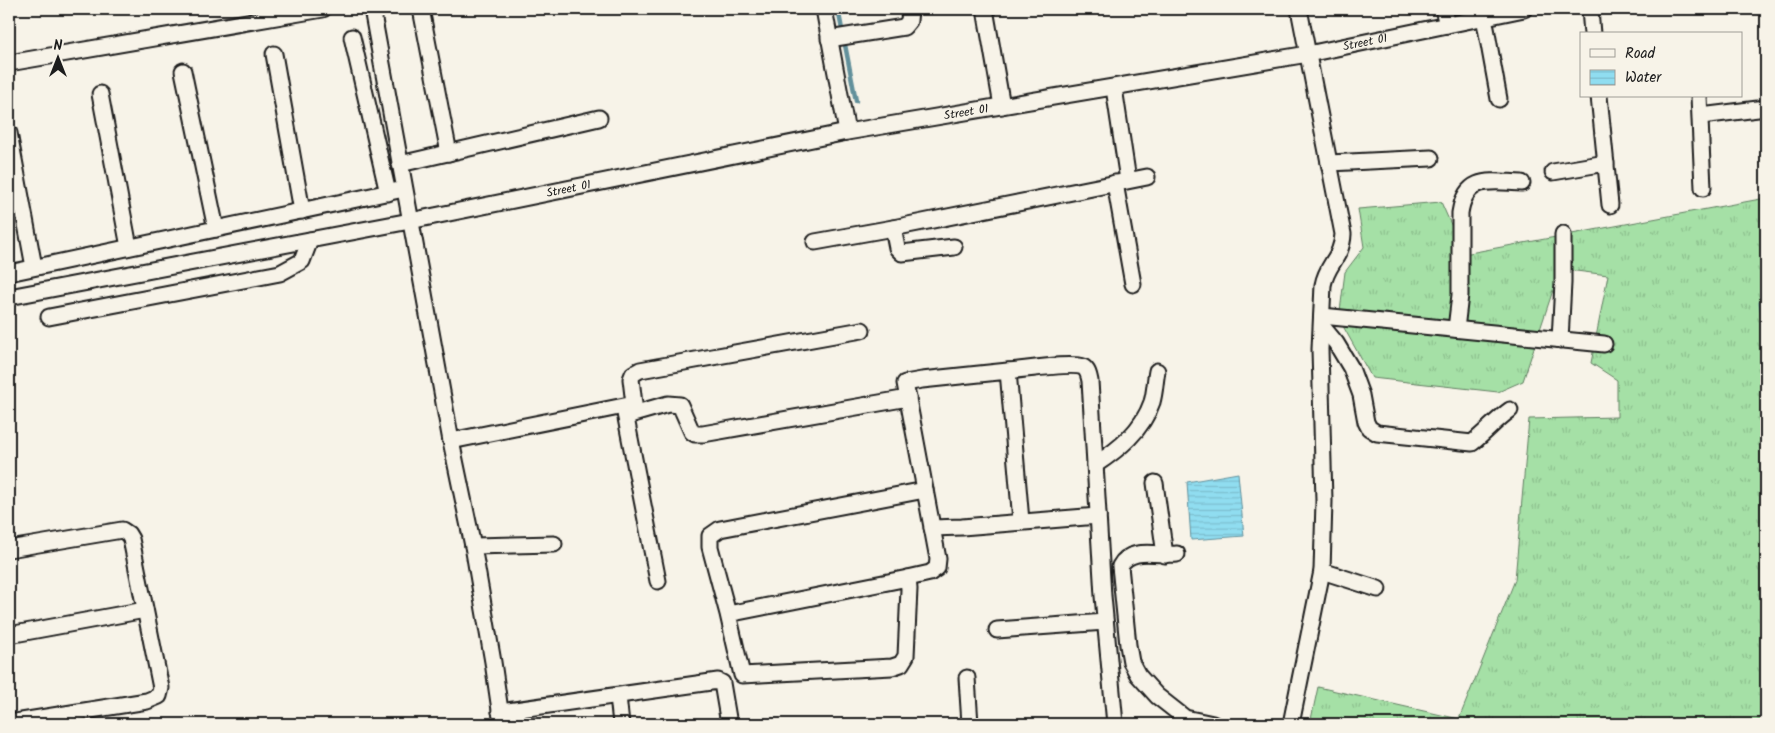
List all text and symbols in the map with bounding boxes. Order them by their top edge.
street label: Street 01 [1341,28,1389,56]
north arrow [32,32,82,82]
legend [1580,32,1742,98]
text: N [54,35,63,57]
text: Road [1625,42,1656,66]
text: Water [1625,66,1662,90]
street label: Street 01 [942,99,990,125]
street label: Street 01 [545,175,593,203]

